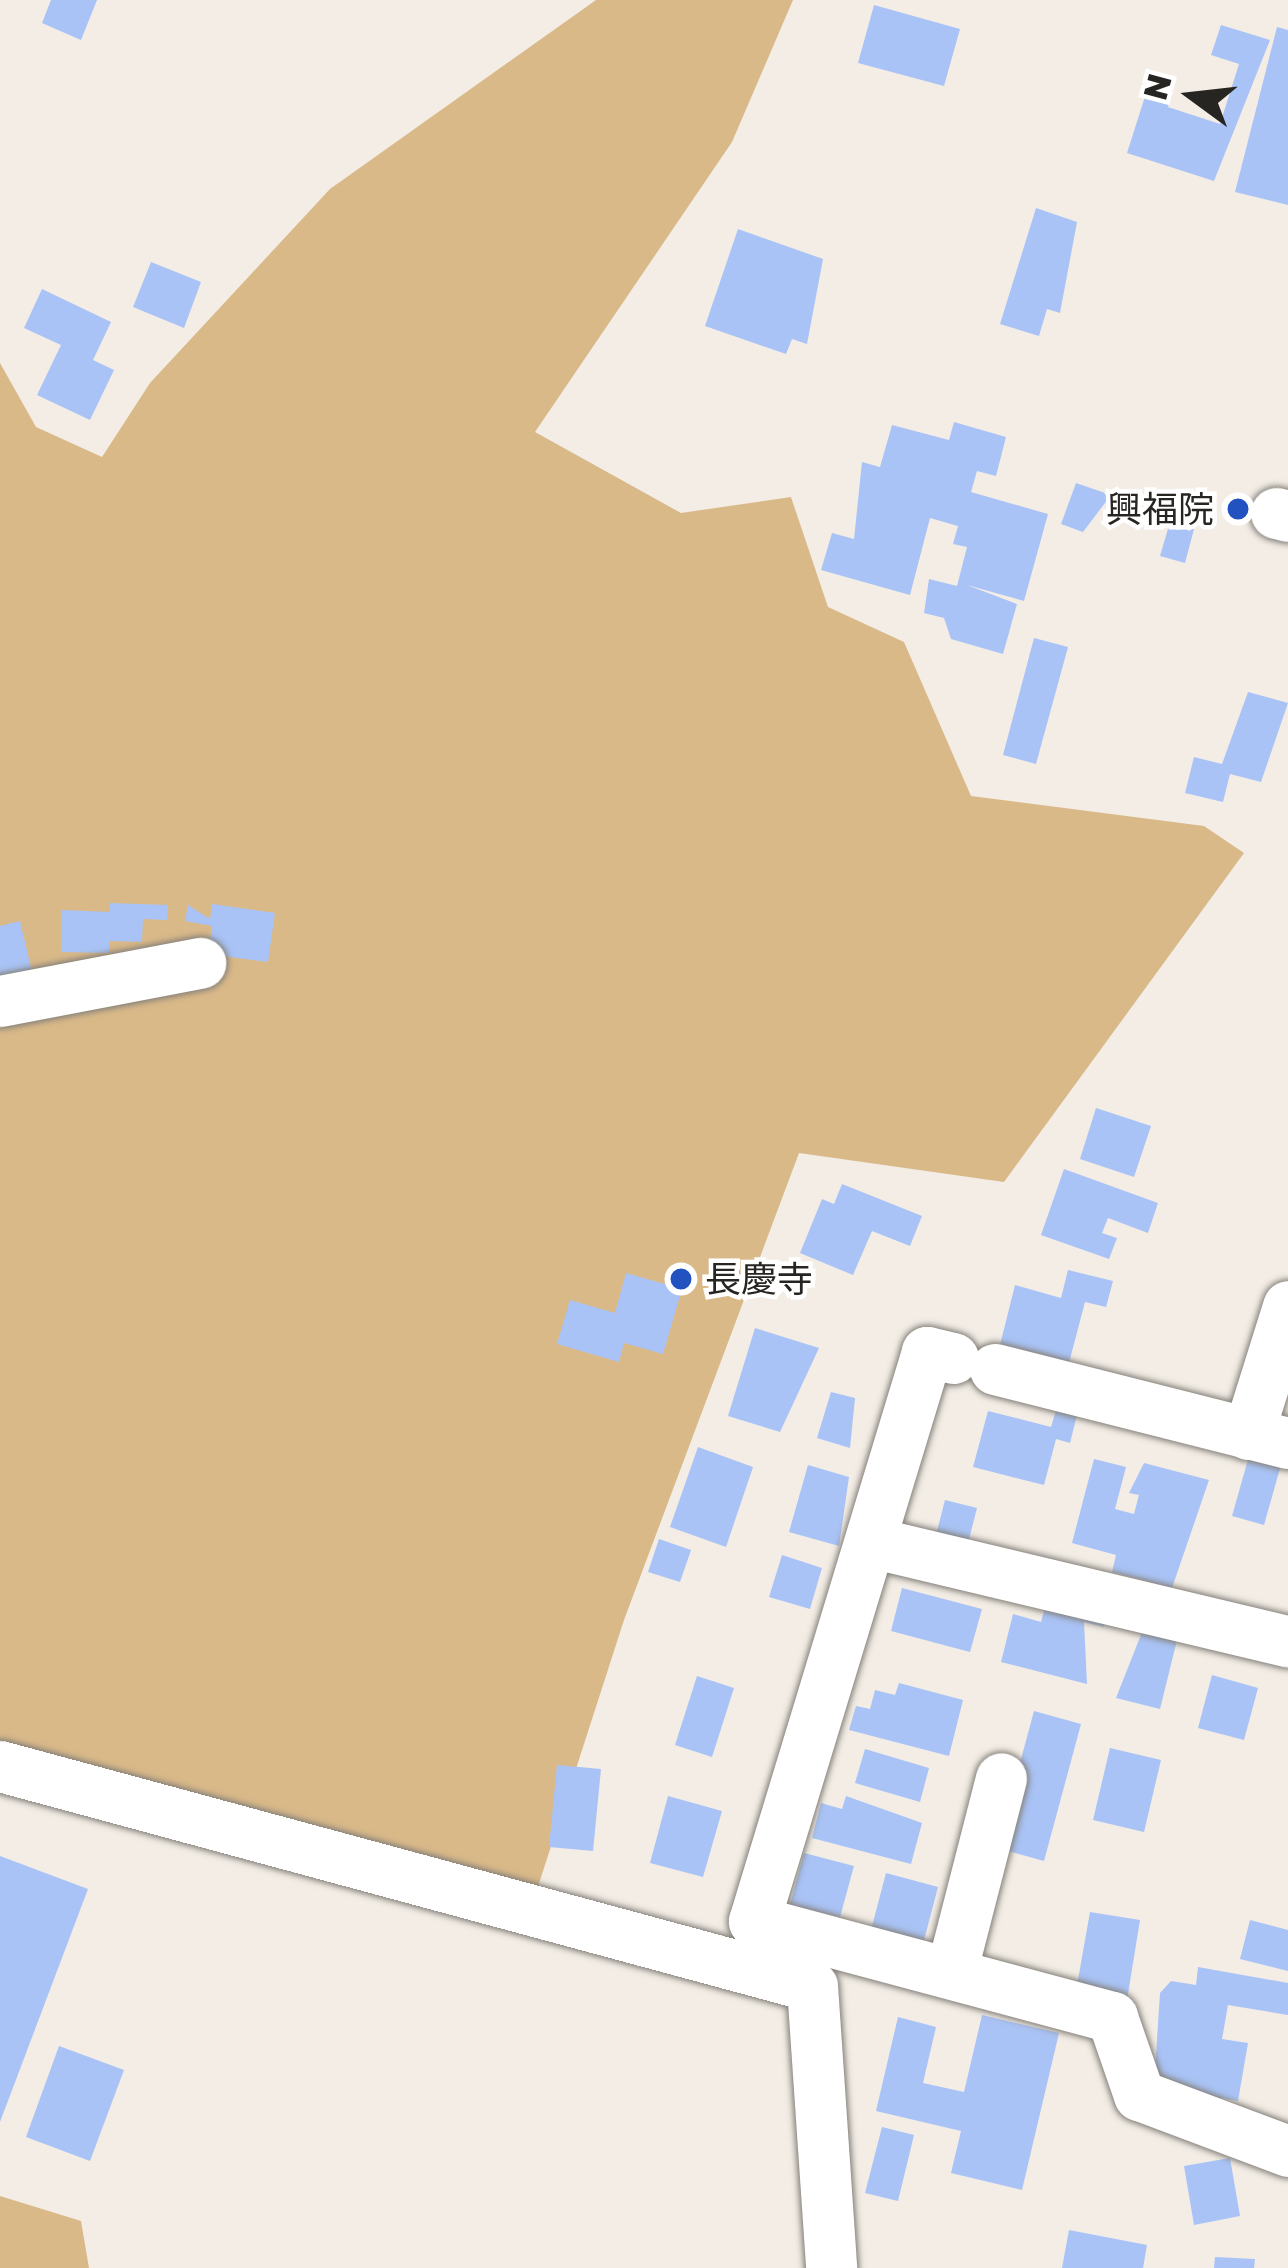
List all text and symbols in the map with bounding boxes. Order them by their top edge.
north arrow [1132,36,1252,156]
text: N [1135,69,1179,104]
place label: 興福院 [1106,487,1214,531]
marker: 興福院 [1225,496,1251,522]
place label: 長慶寺 [705,1257,813,1301]
marker: 長慶寺 [668,1266,694,1292]

